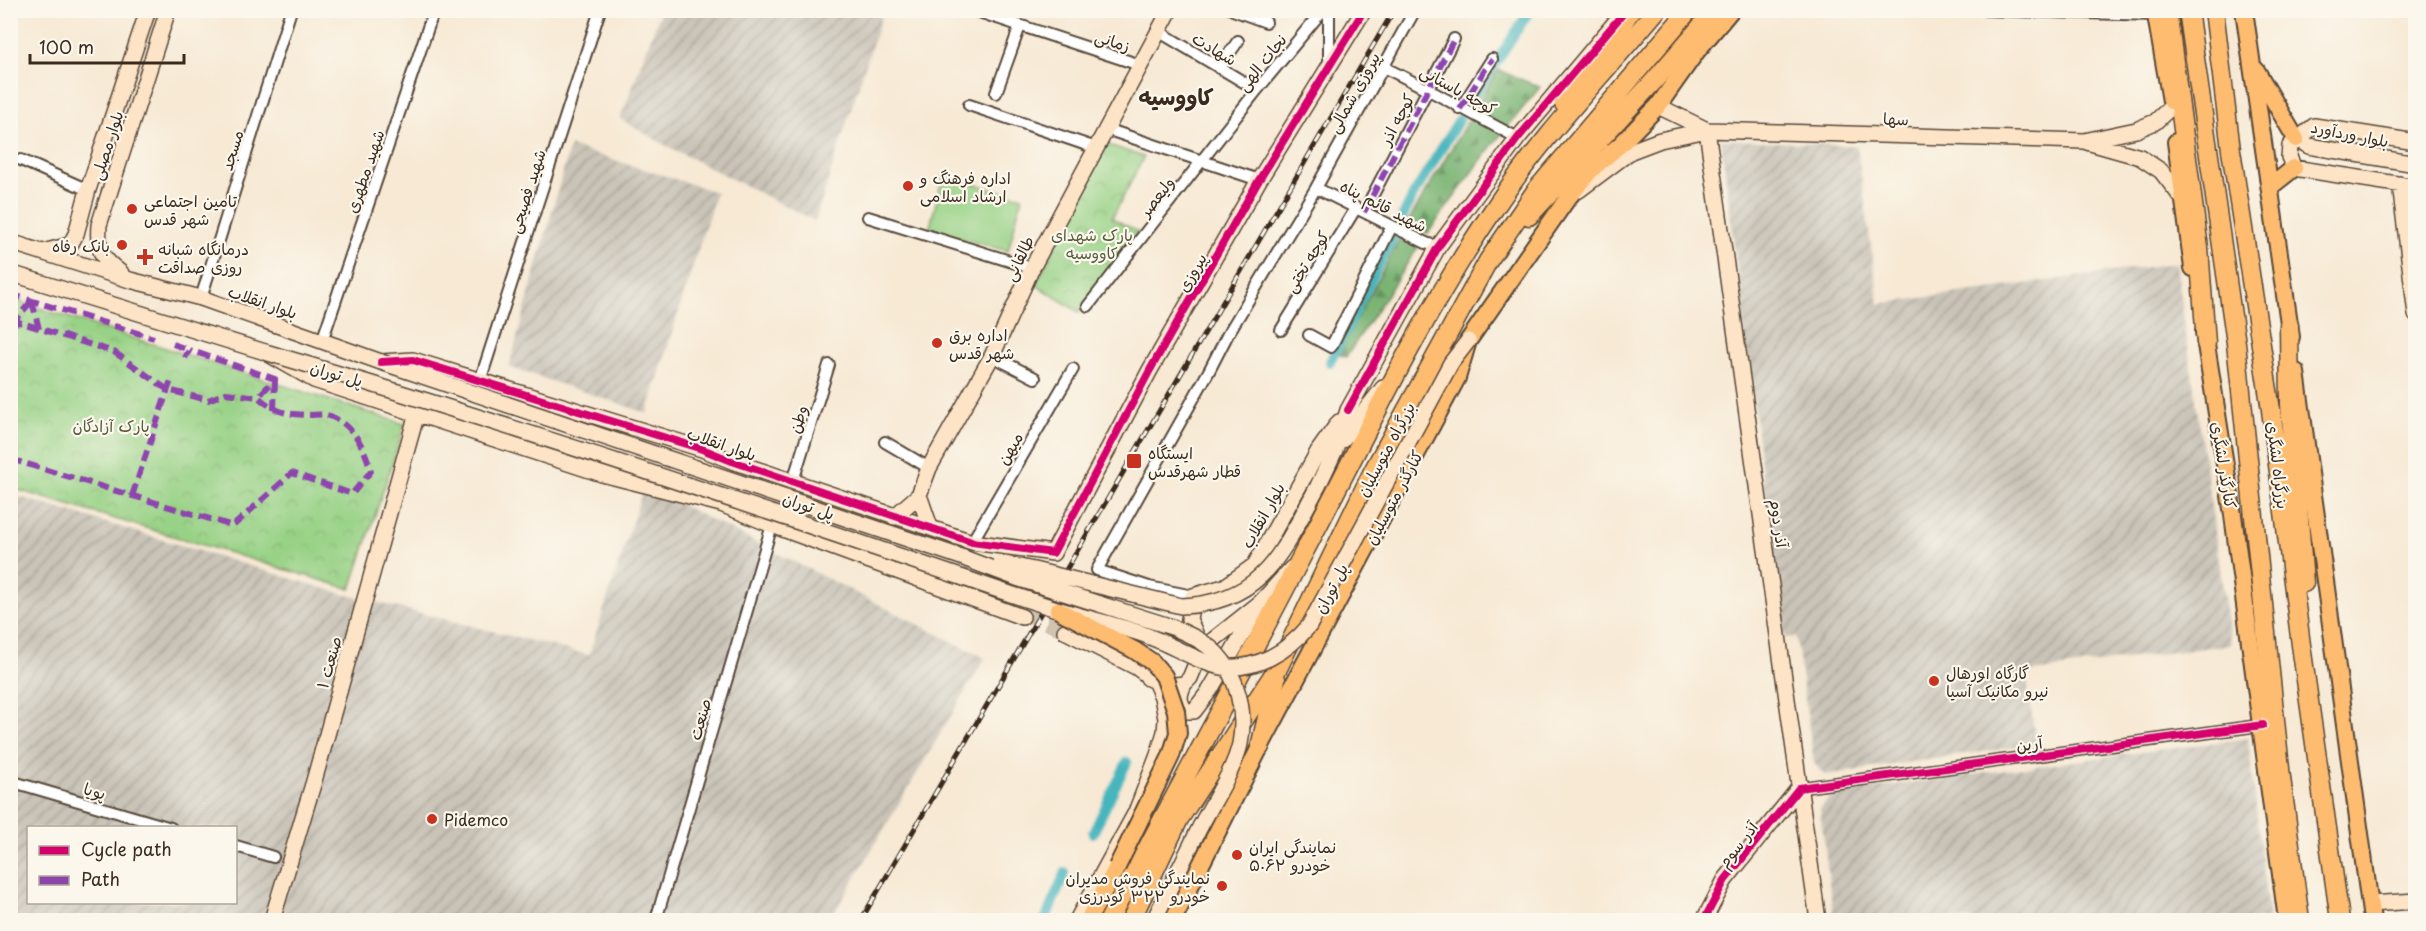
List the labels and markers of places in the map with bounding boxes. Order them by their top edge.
place label: اداره فرهنگ و ارشاد اسلامی [918,165,1011,207]
marker: اداره فرهنگ و ارشاد اسلامی [901,179,915,193]
place label: تامین اجتماعی شهر قدس [144,188,237,230]
marker: تامین اجتماعی شهر قدس [125,202,139,216]
place label: بانک رفاه [52,233,110,257]
place label: درمانگاه شبانه روزی صداقت [158,236,249,278]
marker: بانک رفاه [115,238,129,252]
marker: درمانگاه شبانه روزی صداقت [136,248,154,266]
place label: اداره برق شهر قدس [949,322,1014,364]
marker: اداره برق شهر قدس [930,336,944,350]
place label: ایستگاه قطار شهرقدس [1148,440,1241,482]
marker: ایستگاه قطار شهرقدس [1125,452,1143,470]
place label: گارگاه اورهال نیرو مکانیک آسیا [1946,660,2048,702]
marker: گارگاه اورهال نیرو مکانیک آسیا [1927,674,1941,688]
place label: Pidemco [444,807,508,831]
marker: Pidemco [425,812,439,826]
place label: نمایندگی ایران خودرو ۵۰۶۲ [1249,834,1336,876]
marker: نمایندگی ایران خودرو ۵۰۶۲ [1230,848,1244,862]
place label: نمایندگی فروش مدیران خودرو ۳۲۲ گودرزی [1066,865,1210,907]
marker: نمایندگی فروش مدیران خودرو ۳۲۲ گودرزی [1215,879,1229,893]

